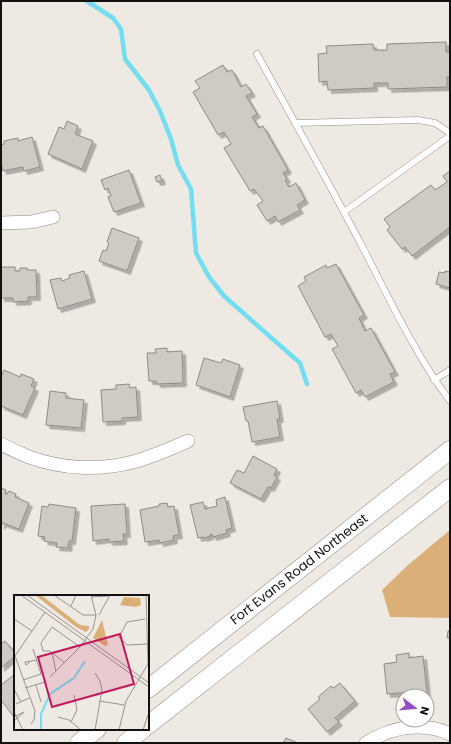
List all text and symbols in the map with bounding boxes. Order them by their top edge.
street label: Fort Evans Road Northeast [226,509,372,629]
inset map [14,595,149,730]
north arrow [395,688,435,728]
text: N [416,705,433,717]

